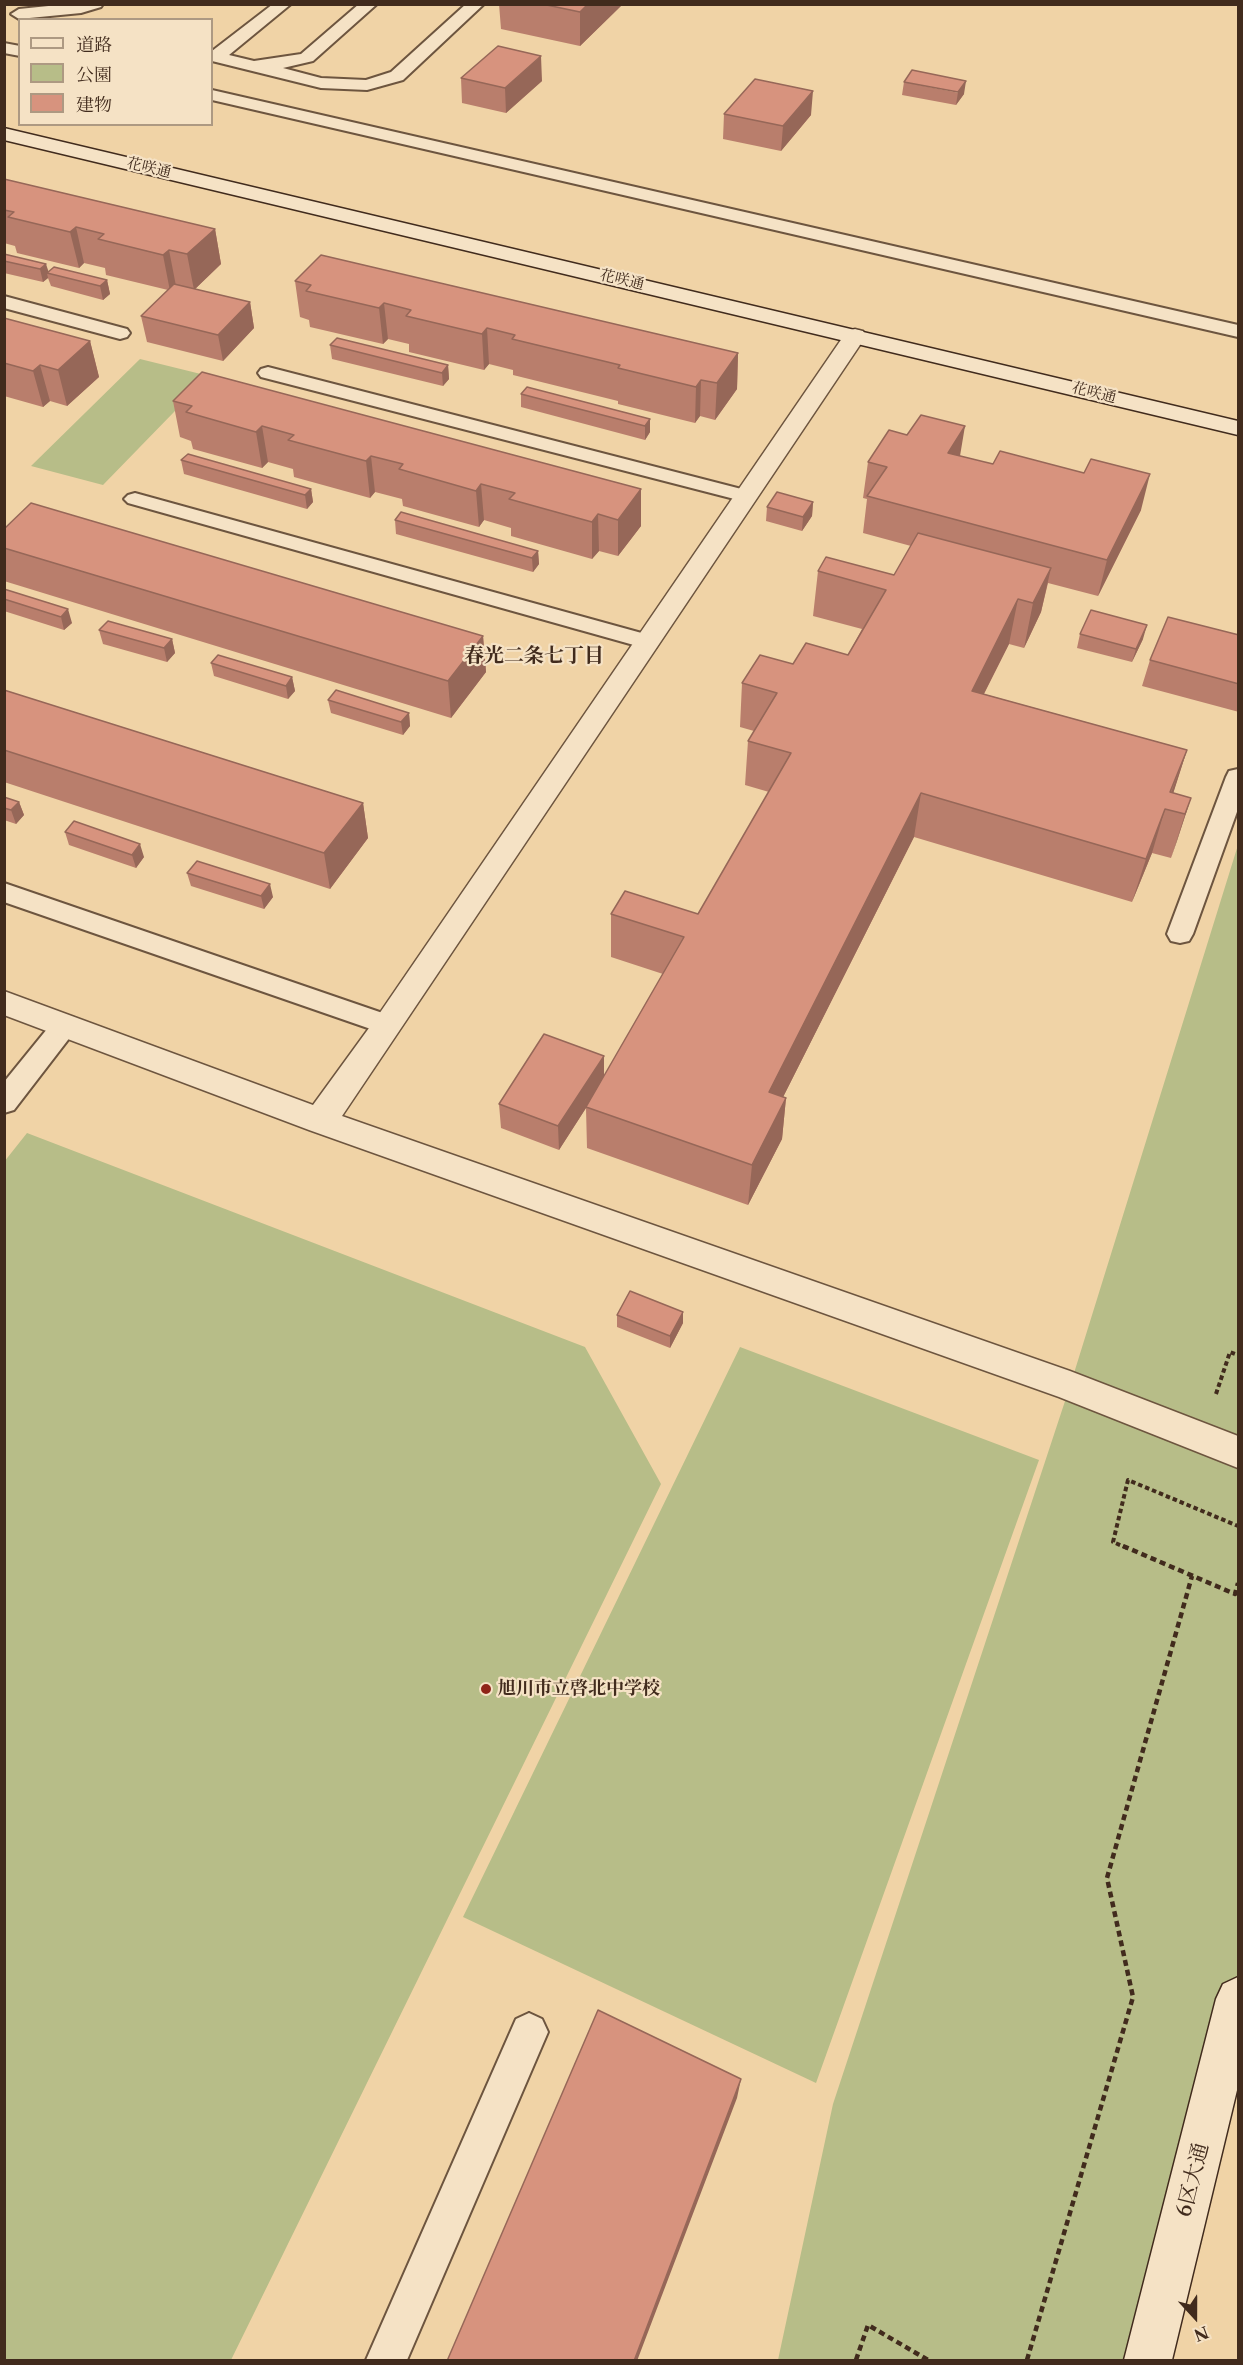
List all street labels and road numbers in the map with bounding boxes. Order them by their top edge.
street label: 花咲通 [125,154,173,182]
street label: 花咲通 [598,266,646,294]
street label: 花咲通 [1070,379,1118,407]
street label: 6区大通 [1172,2140,1214,2220]

